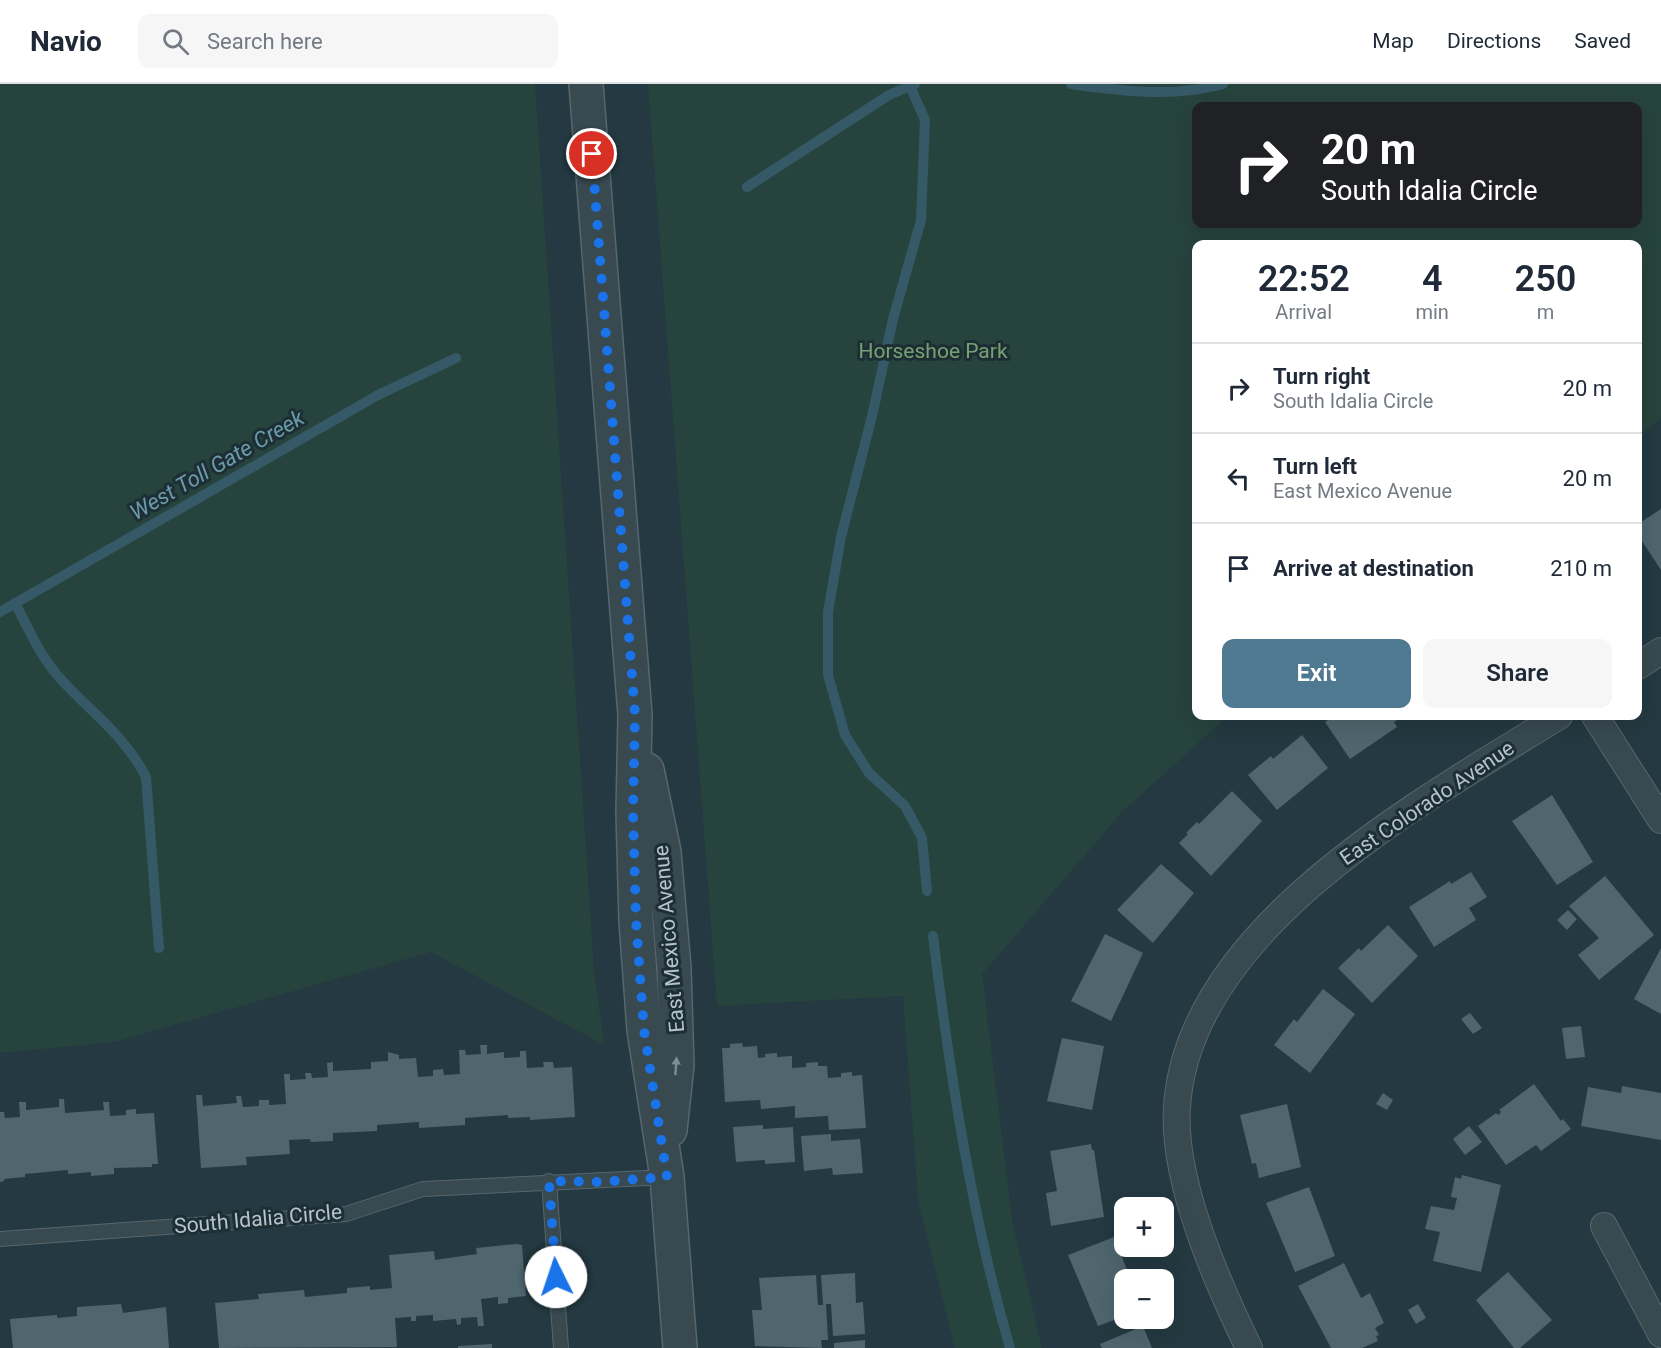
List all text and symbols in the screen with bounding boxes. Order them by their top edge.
search box [138,14,558,68]
text: Navio [30,25,102,58]
icon: search [159,25,192,58]
text: Search here [207,29,323,54]
text: Map [1372,29,1414,53]
text: Directions [1447,29,1541,53]
text: Saved [1574,29,1631,53]
text: 20 m [1321,125,1416,174]
icon: right [1222,126,1300,204]
pin [566,128,617,179]
icon: arrive [575,137,608,170]
text: South Idalia Circle [1321,175,1538,207]
text: 22:52 [1258,258,1350,300]
text: 4 [1422,258,1442,300]
text: 250 [1515,258,1576,300]
text: Arrival [1275,300,1332,324]
text: min [1415,300,1449,324]
text: m [1537,300,1554,324]
park label: Horseshoe Park [858,339,1008,363]
text: Turn right [1273,364,1370,389]
icon: right [1222,372,1255,405]
text: 20 m [1563,376,1612,401]
text: South Idalia Circle [1273,389,1433,413]
water label: West Toll Gate Creek [126,404,309,525]
text: Turn left [1273,454,1357,479]
icon: left [1222,462,1255,495]
text: 20 m [1563,466,1612,491]
text: East Mexico Avenue [1273,479,1452,503]
icon: arrive [1222,552,1255,585]
text: Arrive at destination [1273,556,1474,581]
text: 210 m [1550,556,1612,581]
button: Exit [1222,639,1411,708]
button: Share [1423,639,1612,708]
street label: East Colorado Avenue [1335,736,1519,870]
street label: East Mexico Avenue [649,844,689,1034]
one-way arrow [672,1056,681,1075]
map controls [1114,1197,1174,1329]
button: + [1114,1197,1174,1257]
street label: South Idalia Circle [173,1200,343,1238]
position arrow [524,1245,588,1309]
button: − [1114,1269,1174,1329]

